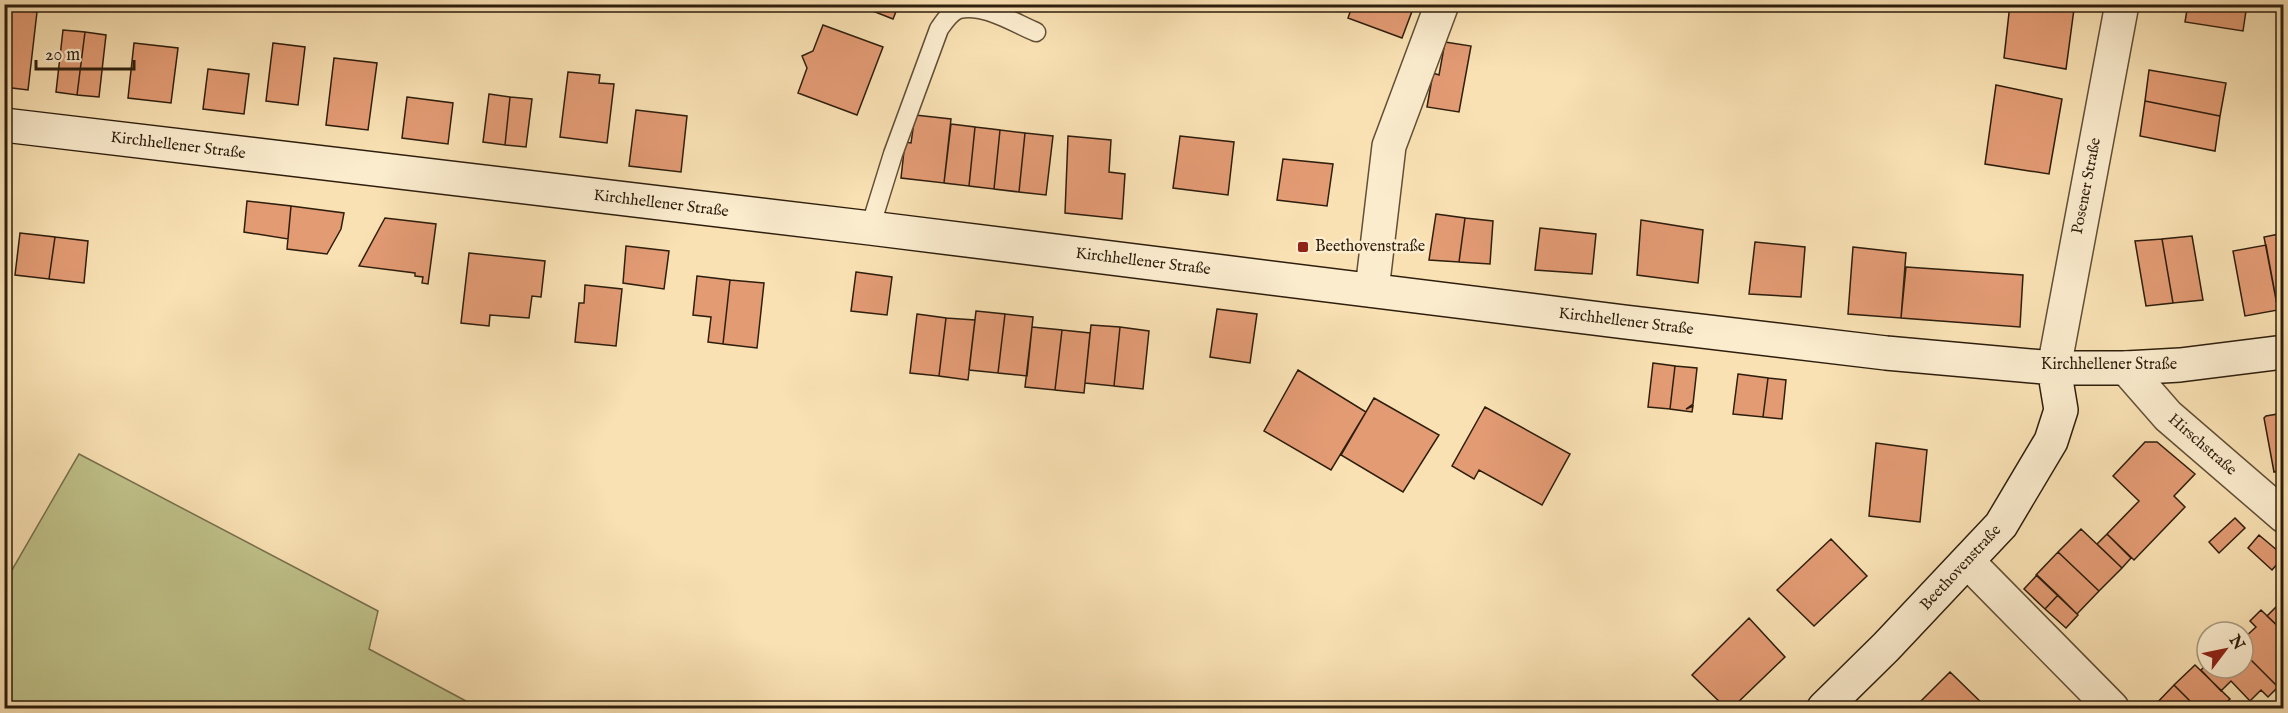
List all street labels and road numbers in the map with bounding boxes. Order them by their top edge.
street label: Kirchhellener Straße [109,128,247,164]
street label: Posener Straße [2068,136,2106,236]
street label: Kirchhellener Straße [592,186,730,222]
street label: Kirchhellener Straße [1074,244,1212,280]
street label: Kirchhellener Straße [1557,304,1695,340]
street label: Kirchhellener Straße [2041,355,2177,375]
street label: Hirschstraße [2164,410,2240,480]
street label: Beethovenstraße [1916,521,2006,615]

